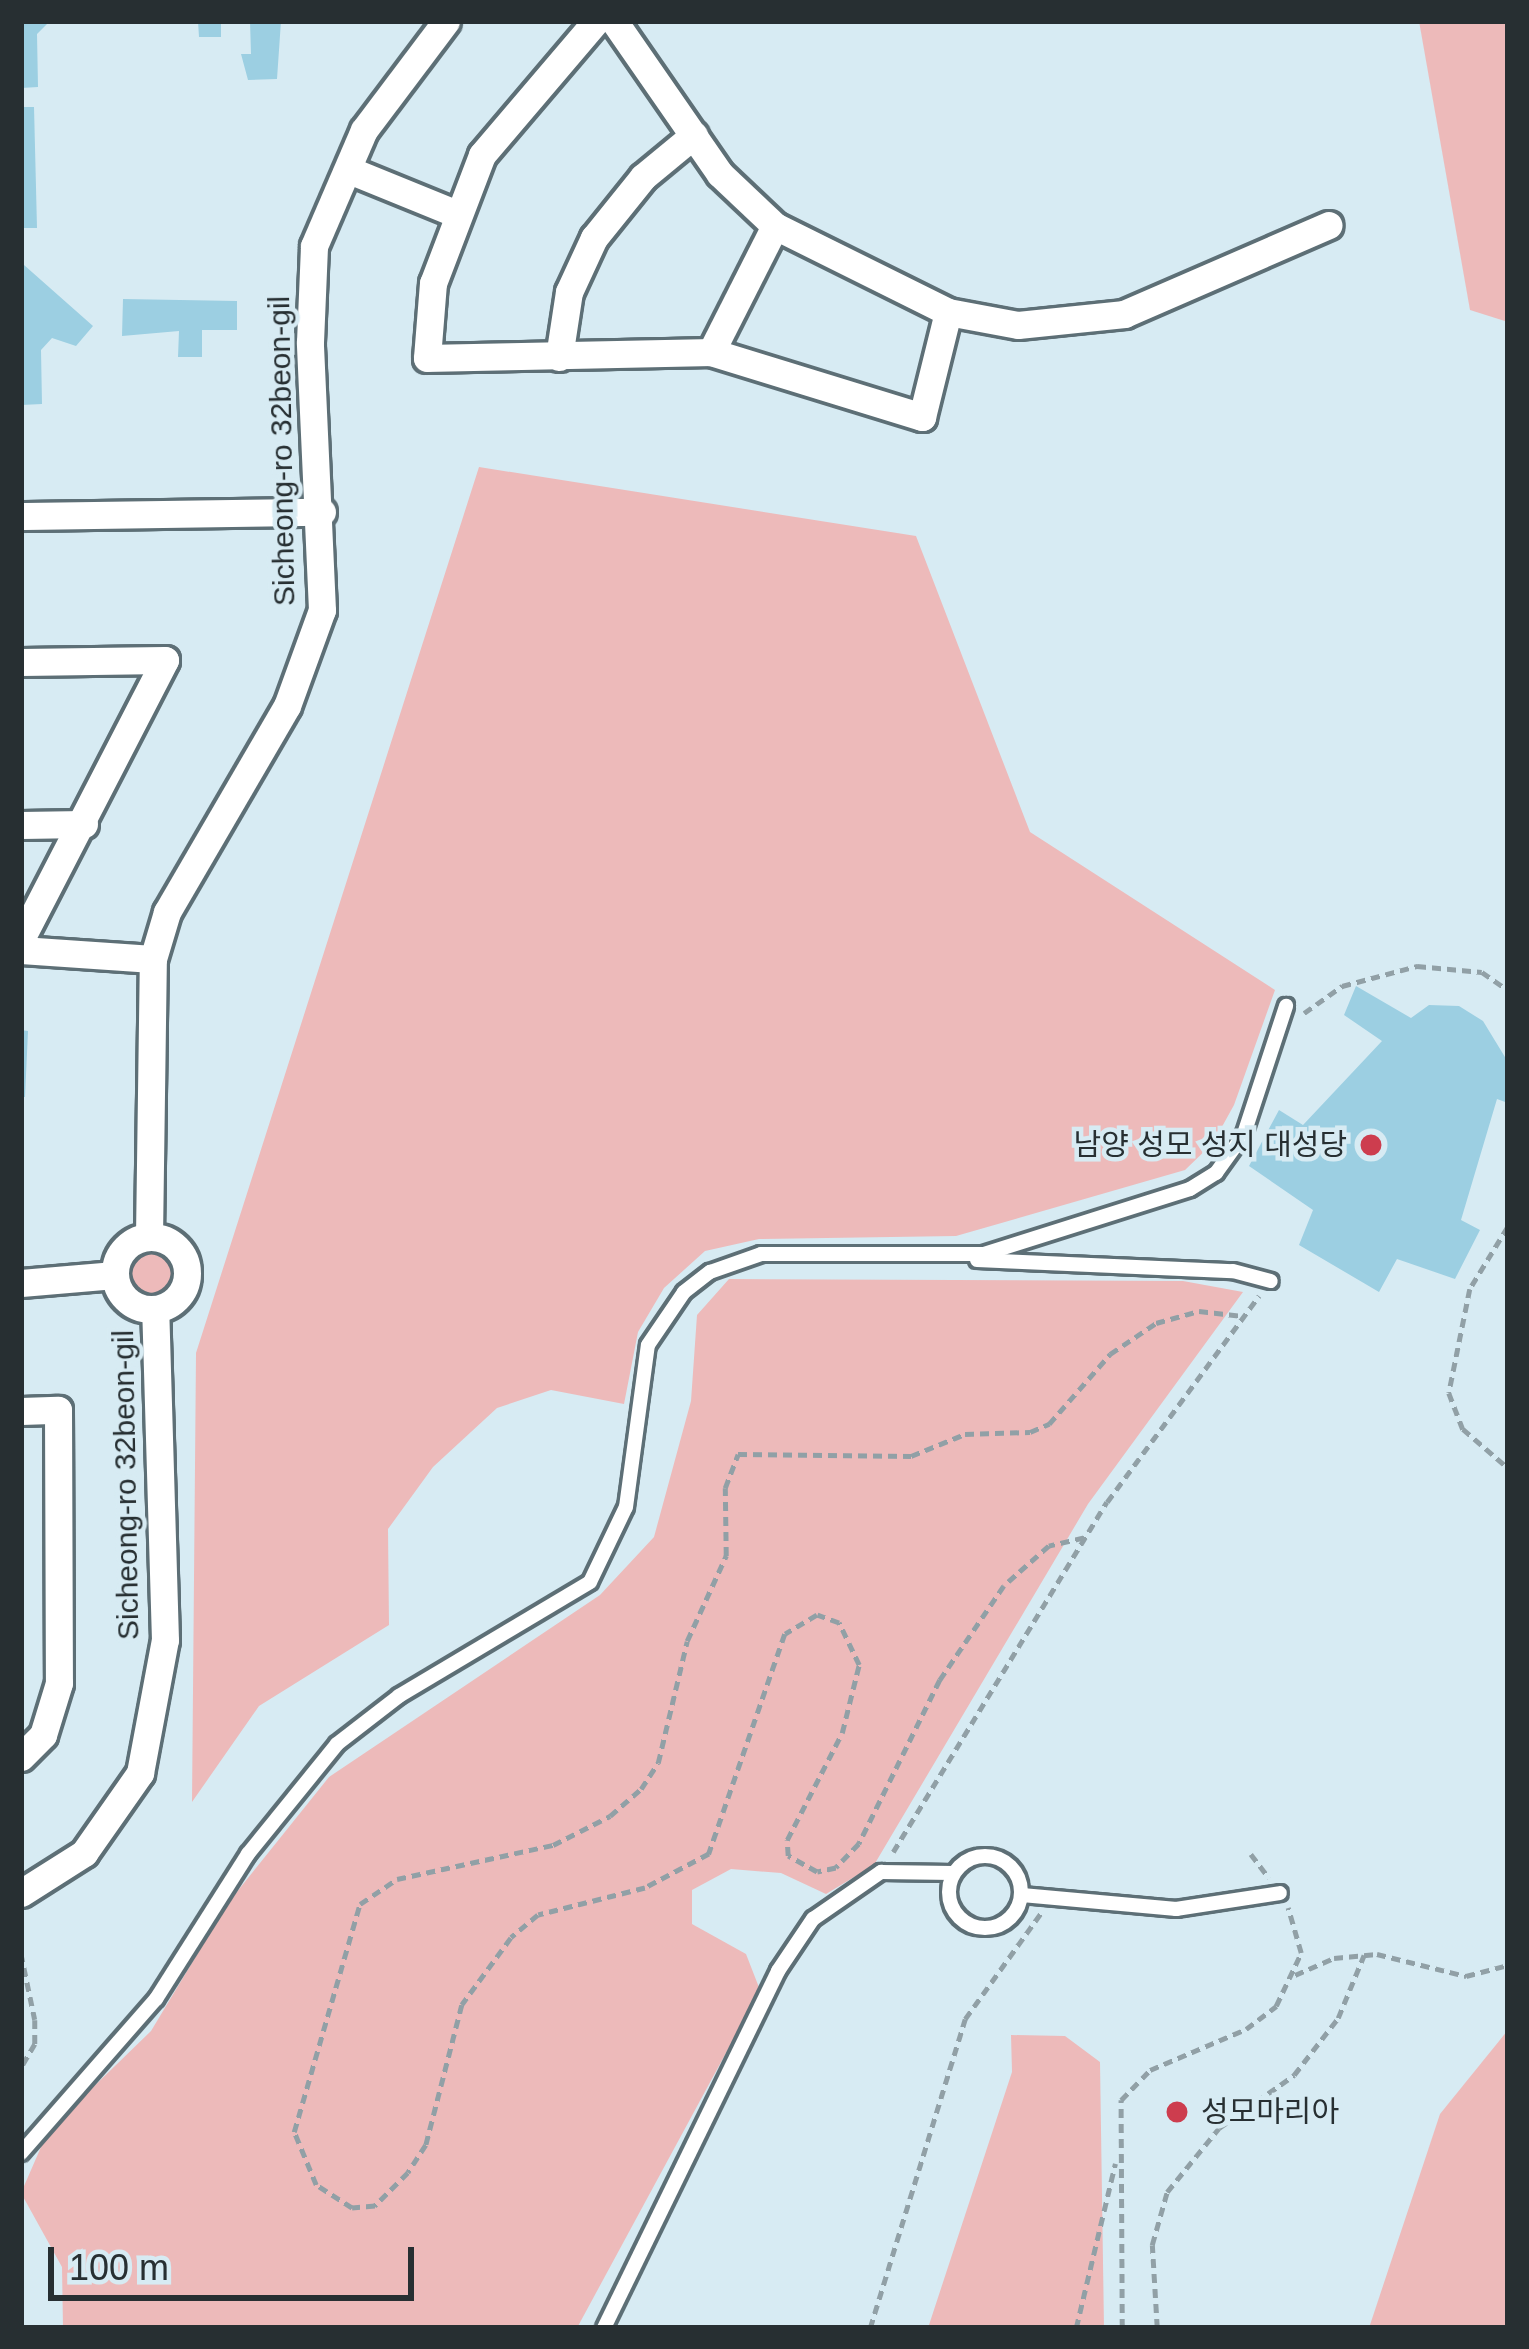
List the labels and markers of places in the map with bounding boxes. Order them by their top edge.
place label: 남양 성모 성지 대성당 [1074,1127,1347,1163]
marker: 남양 성모 성지 대성당 [1358,1132,1384,1158]
place label: 성모마리아 [1201,2094,1339,2130]
marker: 성모마리아 [1164,2099,1190,2125]

